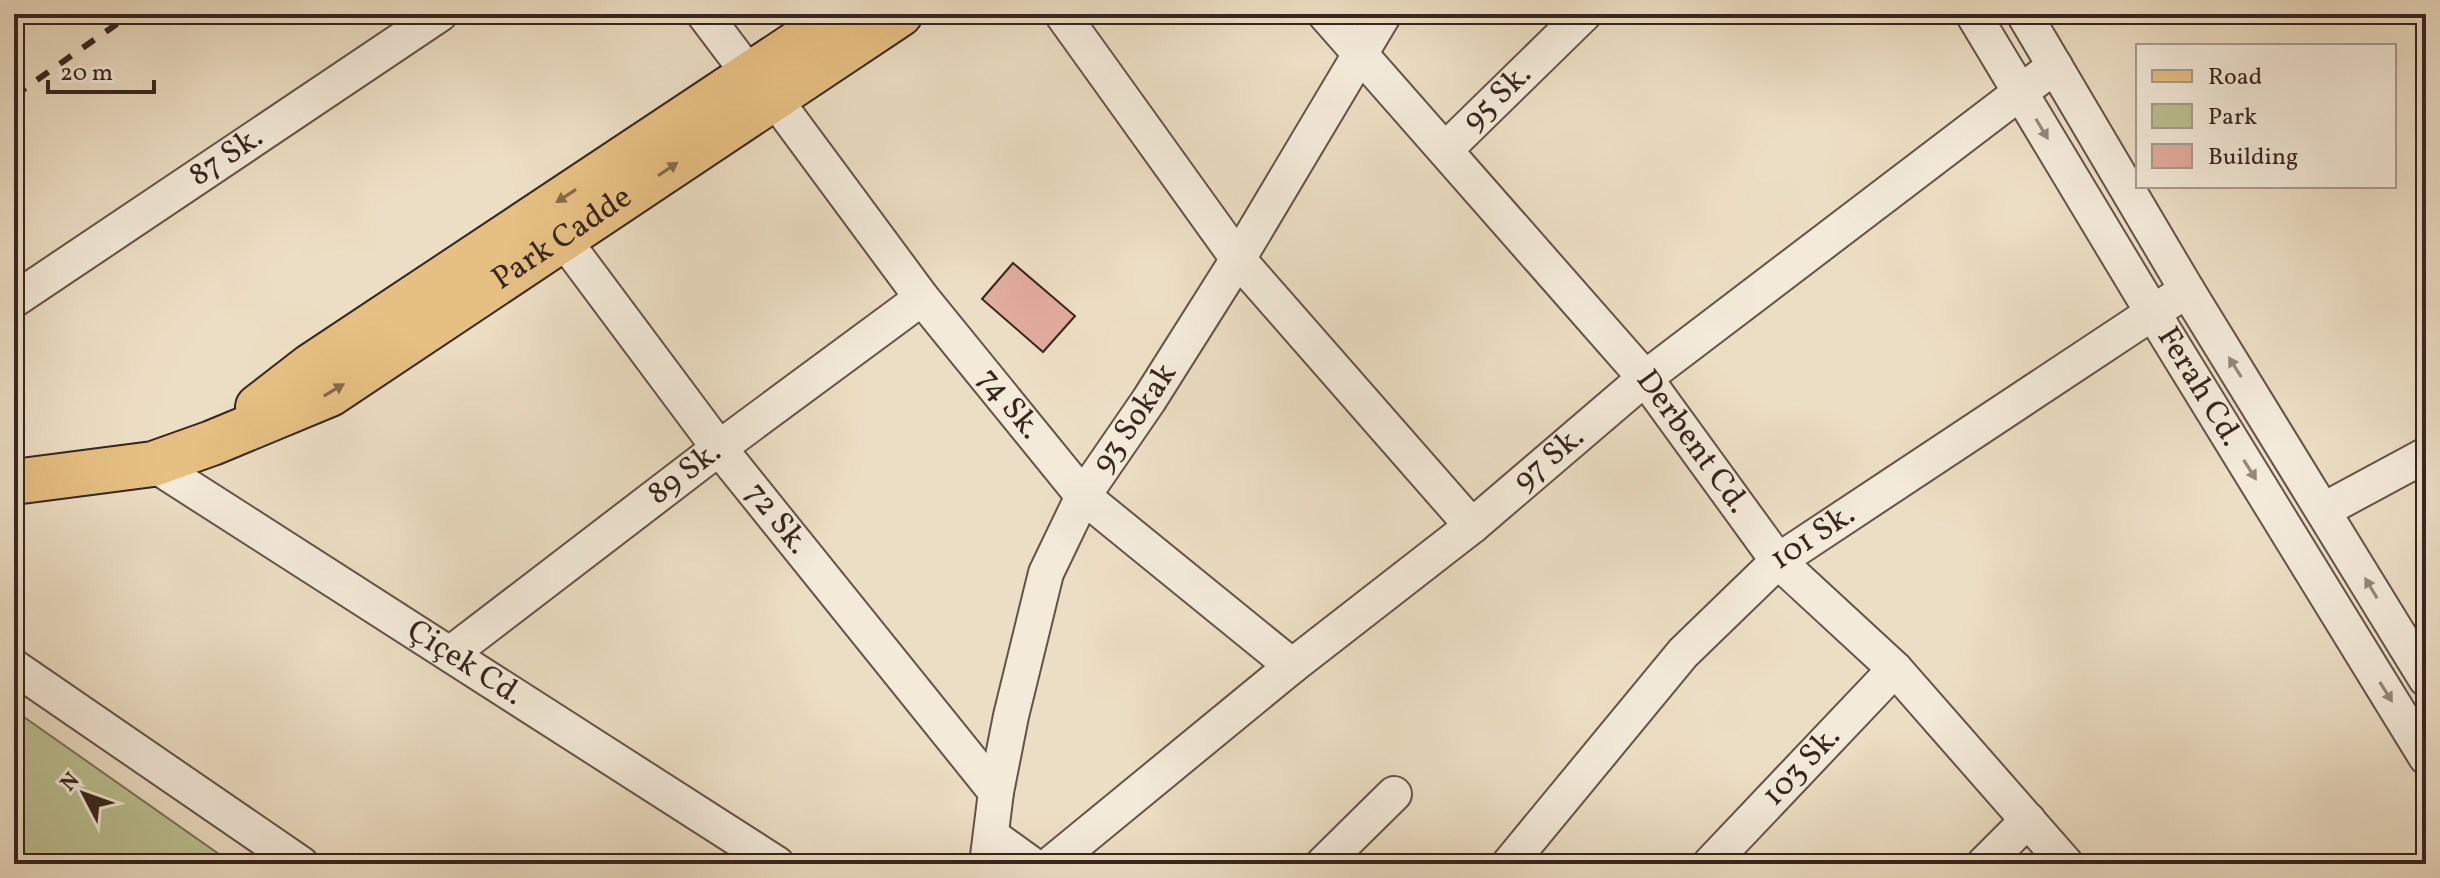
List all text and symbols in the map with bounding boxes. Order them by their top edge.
scale bar [48,44,154,94]
legend [2136,44,2396,188]
street label: 95 Sk. [1454,54,1542,142]
text: 20 m [60,57,113,91]
text: Road [2208,61,2262,95]
text: Park [2208,101,2257,135]
street label: 87 Sk. [181,116,272,198]
one-way arrow [2035,118,2049,140]
text: Building [2208,141,2298,175]
one-way arrow [657,162,679,177]
street label: Park Cadde [484,176,641,302]
one-way arrow [556,189,577,204]
street label: Ferah Cd. [2145,319,2252,455]
street label: 93 Sokak [1083,355,1188,483]
one-way arrow [2228,356,2242,378]
street label: 74 Sk. [966,359,1051,450]
street label: Derbent Cd. [1624,361,1759,523]
one-way arrow [323,383,345,397]
street label: 97 Sk. [1504,417,1595,503]
street label: 89 Sk. [639,432,731,516]
one-way arrow [2242,460,2257,481]
street label: 72 Sk. [734,474,819,564]
street label: 101 Sk. [1762,494,1864,582]
one-way arrow [2364,577,2378,599]
street label: Çiçek Cd. [398,610,531,717]
one-way arrow [2379,681,2393,703]
street label: 103 Sk. [1753,717,1851,817]
north arrow [44,754,124,834]
text: N [54,766,88,799]

